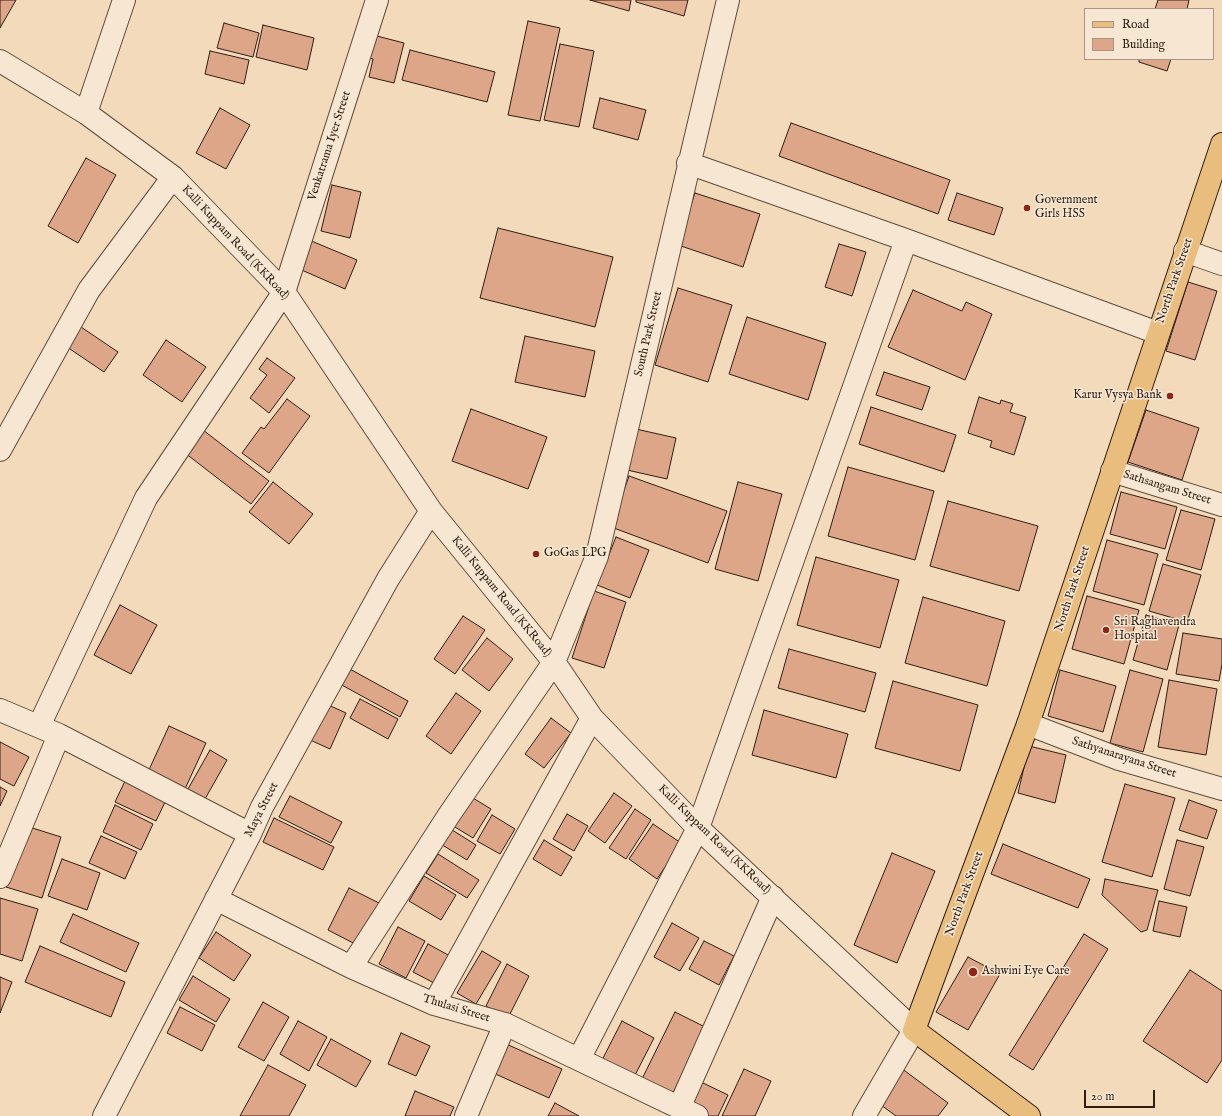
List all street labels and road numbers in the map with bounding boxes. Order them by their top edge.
street label: Venkatrama Iyer Street [305,89,355,203]
street label: Kalli Kuppam Road (KKRoad) [178,183,292,303]
street label: North Park Street [1154,236,1196,326]
street label: South Park Street [632,290,666,378]
street label: Sathsangam Street [1121,468,1213,508]
street label: Kalli Kuppam Road (KKRoad) [448,534,554,660]
street label: North Park Street [1052,544,1094,634]
street label: Sathyanarayana Street [1070,734,1178,782]
street label: Maya Street [242,780,282,840]
street label: Kalli Kuppam Road (KKRoad) [654,782,774,898]
street label: North Park Street [943,850,987,938]
street label: Thulasi Street [421,992,491,1026]

